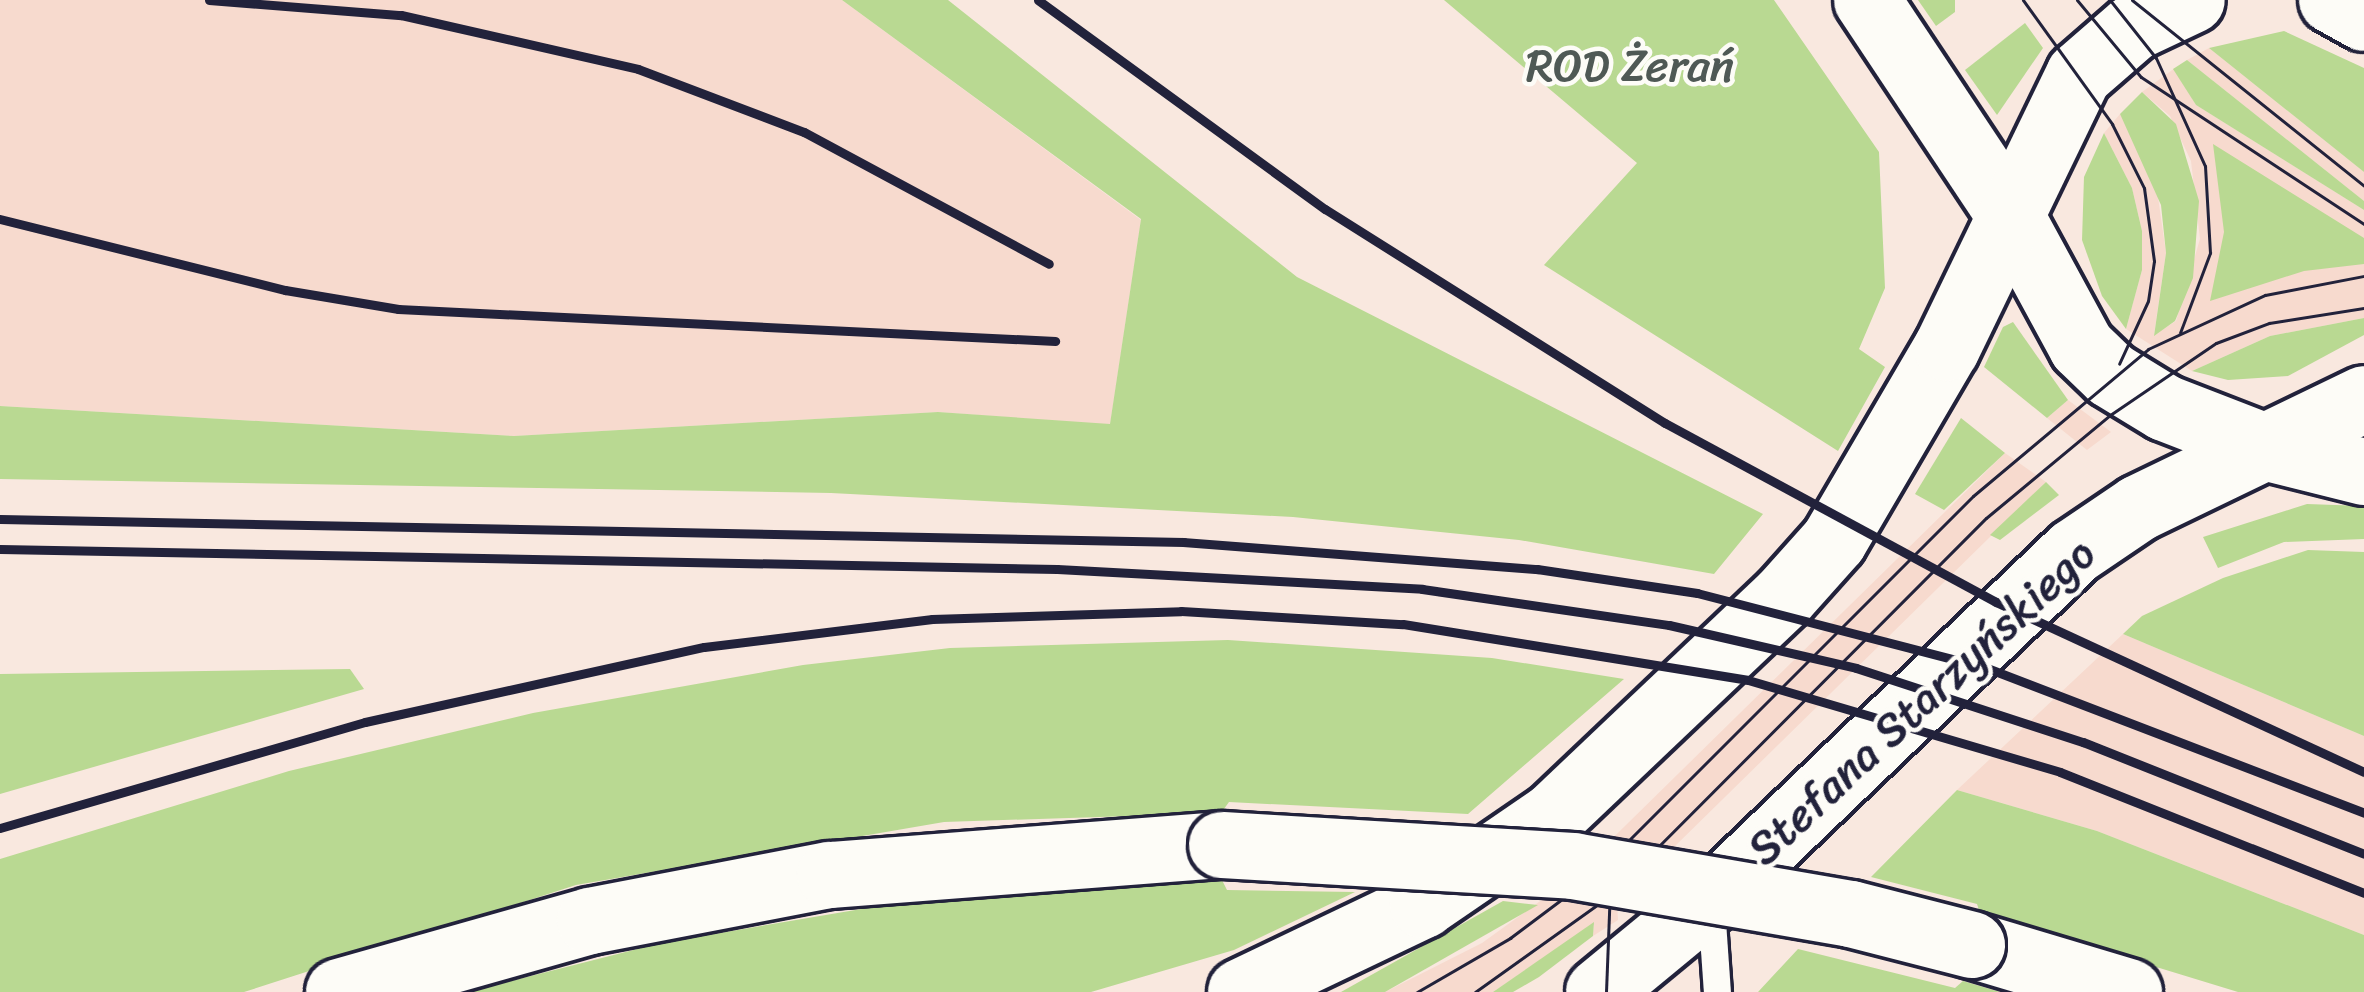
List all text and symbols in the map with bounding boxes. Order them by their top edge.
park label: ROD Żerań [1526,40,1734,94]
street label: Stefana Starzyńskiego [1737,527,2107,877]

